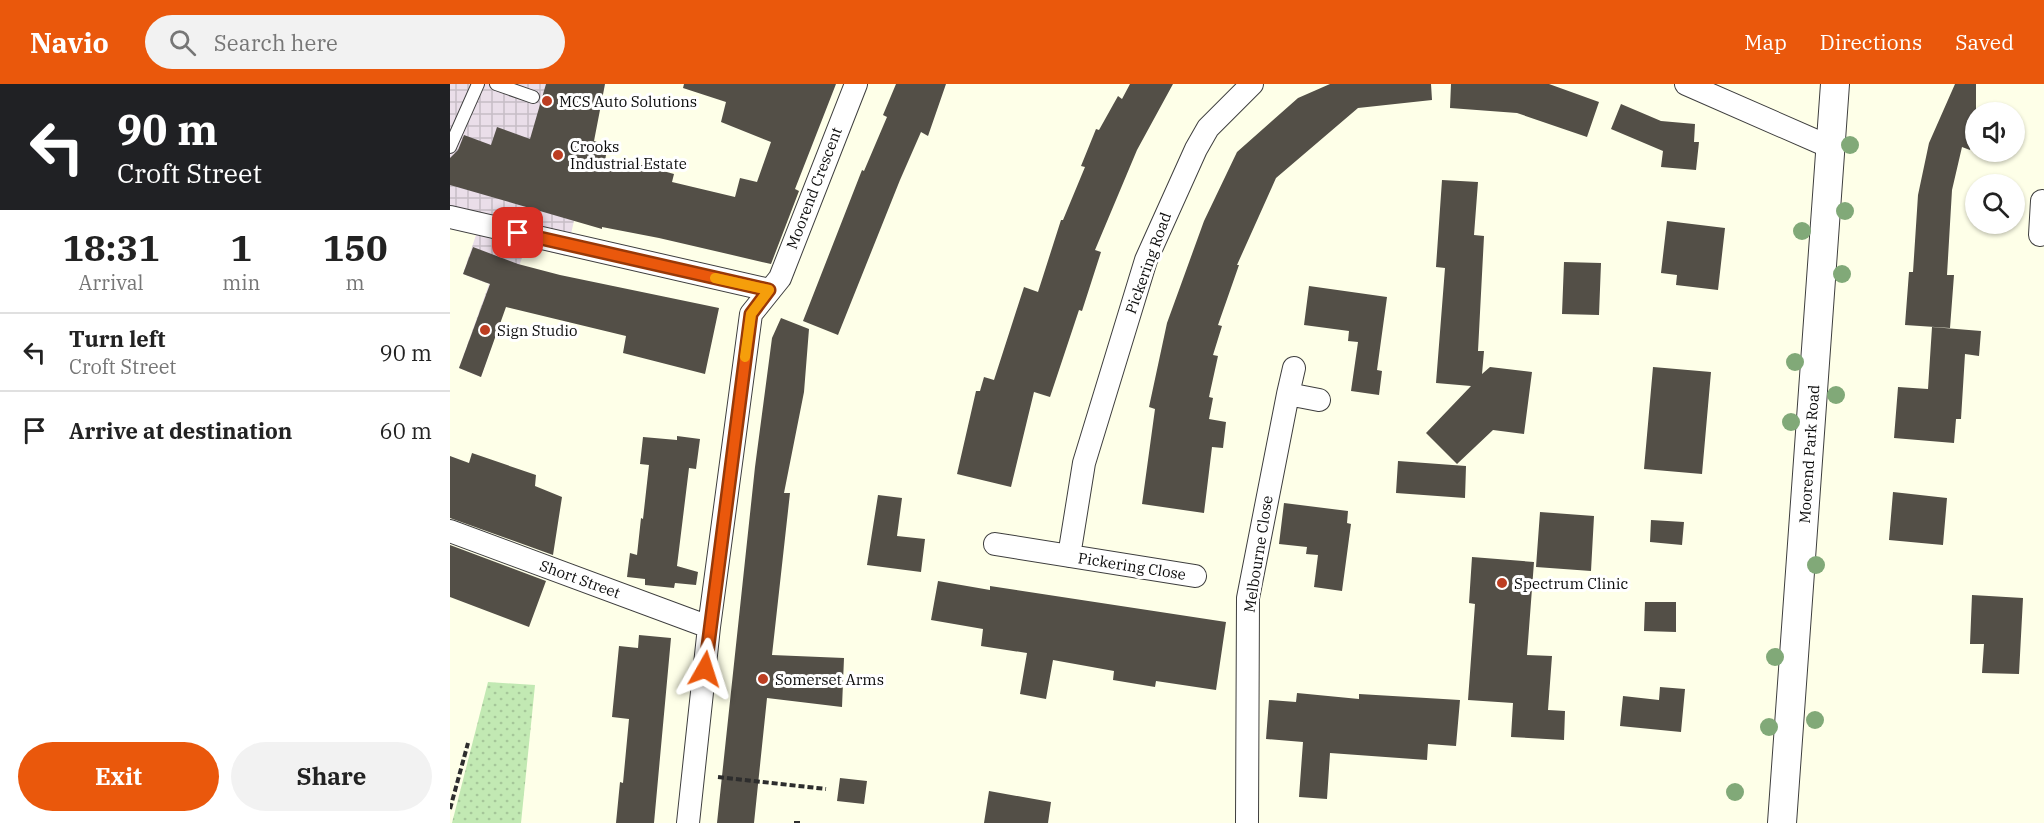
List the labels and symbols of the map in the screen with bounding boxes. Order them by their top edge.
place label: MCS Auto Solutions [559,92,697,111]
marker: MCS Auto Solutions [540,94,554,108]
street label: Moorend Crescent [782,124,846,252]
place label: Crooks Industrial Estate [570,137,687,173]
marker: Crooks Industrial Estate [551,148,565,162]
pin [492,207,543,258]
street label: Pickering Road [1121,210,1175,316]
place label: Sign Studio [497,321,577,340]
marker: Sign Studio [478,323,492,337]
street label: Moorend Park Road [1795,384,1823,524]
street label: Melbourne Close [1239,494,1277,614]
street label: Pickering Close [1077,548,1187,584]
street label: Short Street [537,556,623,602]
place label: Spectrum Clinic [1514,574,1628,593]
marker: Spectrum Clinic [1495,576,1509,590]
position arrow [673,637,737,701]
place label: Somerset Arms [775,670,884,689]
marker: Somerset Arms [756,672,770,686]

